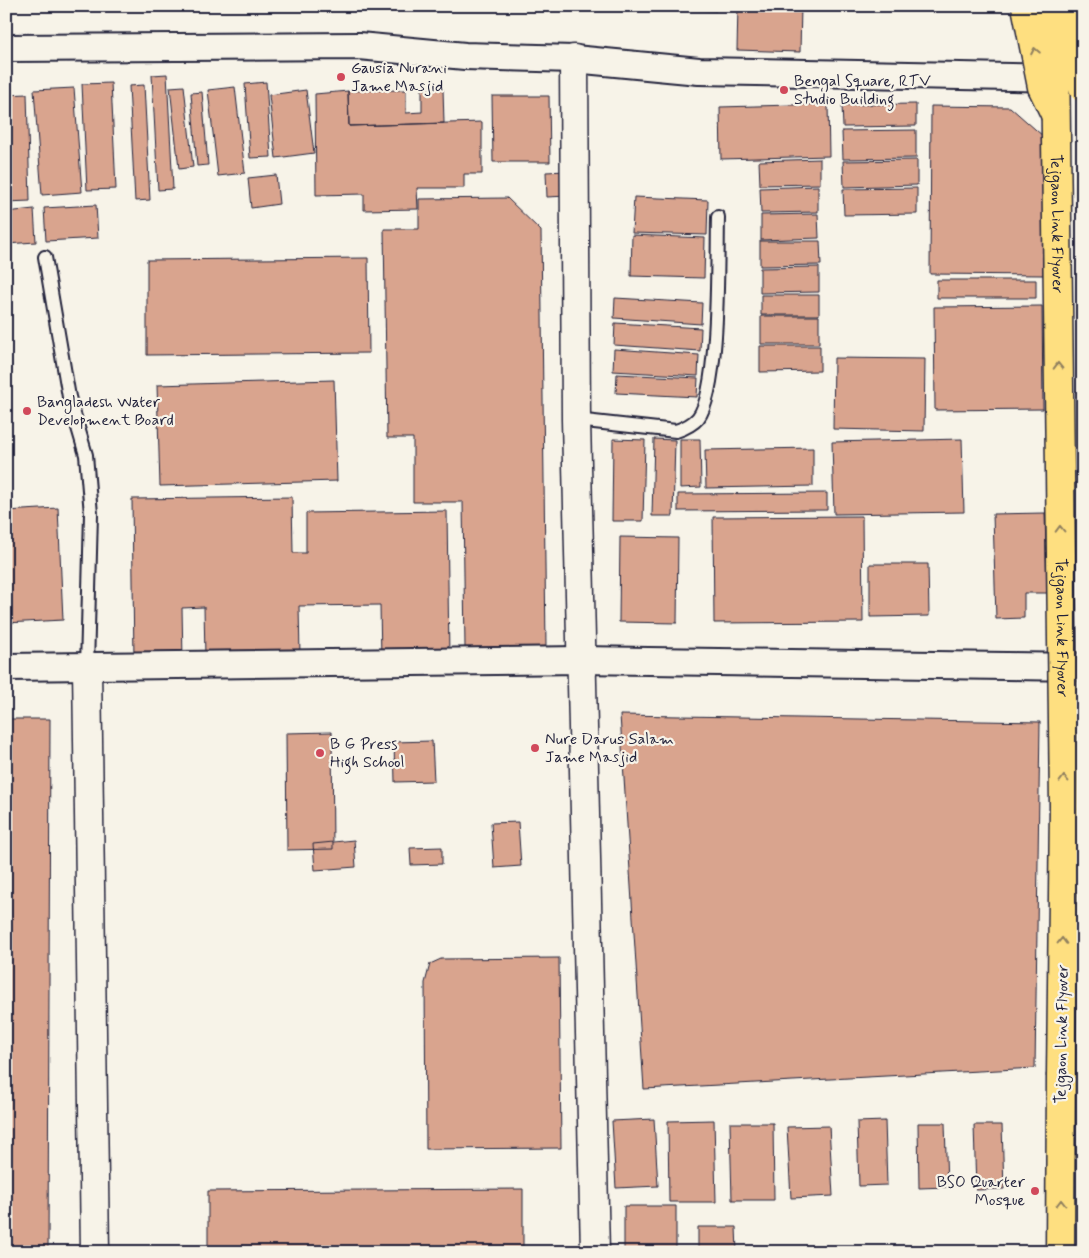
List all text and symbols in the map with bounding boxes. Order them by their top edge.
one-way arrow [1030,47,1041,56]
place label: Gausia Nurani Jame Masjid [351,58,447,97]
marker: Gausia Nurani Jame Masjid [335,71,347,83]
place label: Bengal Square, RTV Studio Building [794,71,931,111]
marker: Bengal Square, RTV Studio Building [778,84,790,96]
street label: Tejgaon Link Flyover [1045,154,1068,294]
one-way arrow [1053,362,1064,370]
place label: Bangladesh Water Development Board [37,392,174,431]
marker: Bangladesh Water Development Board [21,405,33,417]
one-way arrow [1055,524,1066,532]
street label: Tejgaon Link Flyover [1050,558,1073,698]
place label: Nure Darus Salam Jame Masjid [545,729,674,768]
place label: B G Press High School [330,734,405,774]
marker: Nure Darus Salam Jame Masjid [529,742,541,754]
marker: B G Press High School [314,747,326,759]
one-way arrow [1059,774,1069,782]
one-way arrow [1057,937,1068,945]
street label: Tejgaon Link Flyover [1050,964,1075,1104]
place label: BSO Quarter Mosque [937,1172,1026,1211]
marker: BSO Quarter Mosque [1029,1185,1041,1197]
one-way arrow [1056,1199,1066,1206]

